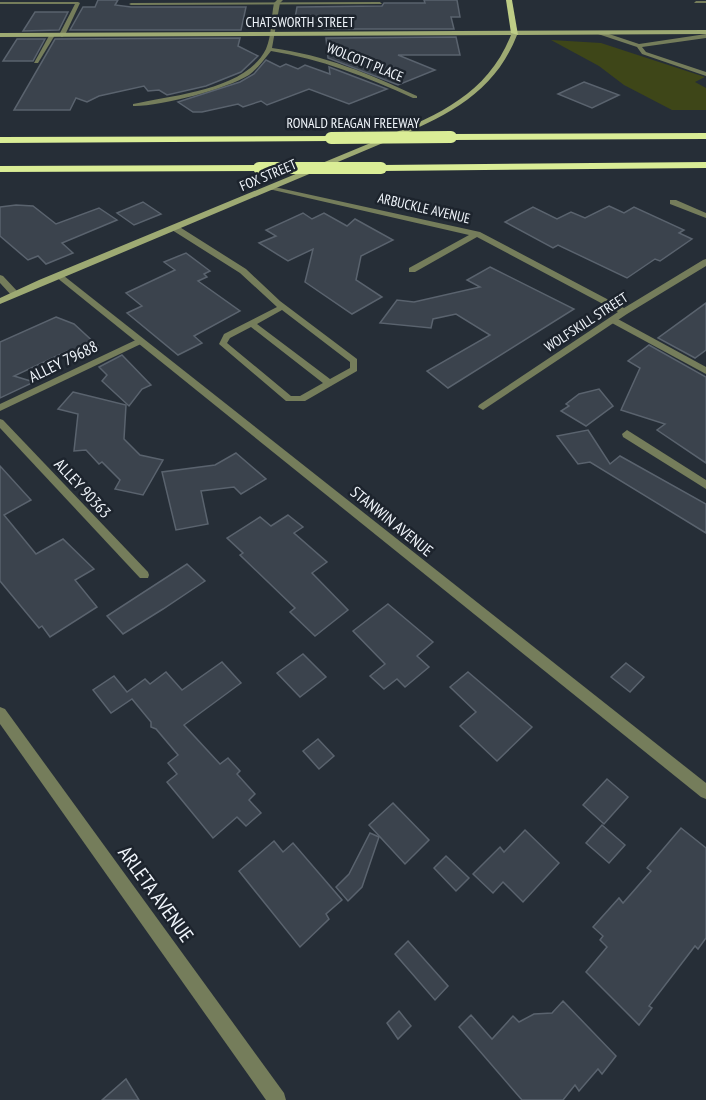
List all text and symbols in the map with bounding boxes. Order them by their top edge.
street label: CHATSWORTH STREET [246,13,355,31]
street label: WOLCOTT PLACE [324,38,406,86]
street label: RONALD REAGAN FREEWAY [286,114,420,132]
street label: FOX STREET [237,155,300,195]
street label: ARBUCKLE AVENUE [376,189,472,227]
street label: WOLFSKILL STREET [541,288,632,356]
street label: ALLEY 79688 [25,336,101,386]
street label: ALLEY 90363 [50,454,116,522]
street label: STANWIN AVENUE [347,482,437,560]
street label: ARLETA AVENUE [112,841,200,947]

